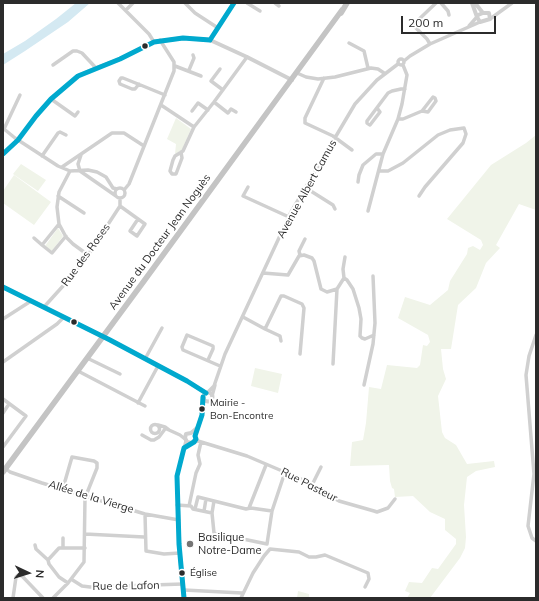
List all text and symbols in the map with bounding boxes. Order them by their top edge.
scale bar [403,8,498,34]
text: 200 m [408,15,443,30]
unlabelled marker [140,41,150,51]
street label: Avenue Albert Camus [274,137,340,241]
street label: Avenue du Docteur Jean Noguès [106,172,214,312]
street label: Rue des Roses [59,221,113,289]
unlabelled marker [69,317,79,327]
place label: Mairie - Bon-Encontre [210,397,273,420]
marker: Mairie - Bon-Encontre [197,404,207,414]
street label: Rue Pasteur [278,465,340,505]
street label: Allée de la Vierge [47,478,135,516]
place label: Basilique Notre-Dame [198,531,261,557]
marker: Basilique Notre-Dame [185,539,195,549]
north arrow [8,553,48,593]
place label: Église [190,567,217,579]
marker: Église [177,568,187,578]
text: N [33,569,47,578]
street label: Rue de Lafon [92,579,160,593]

